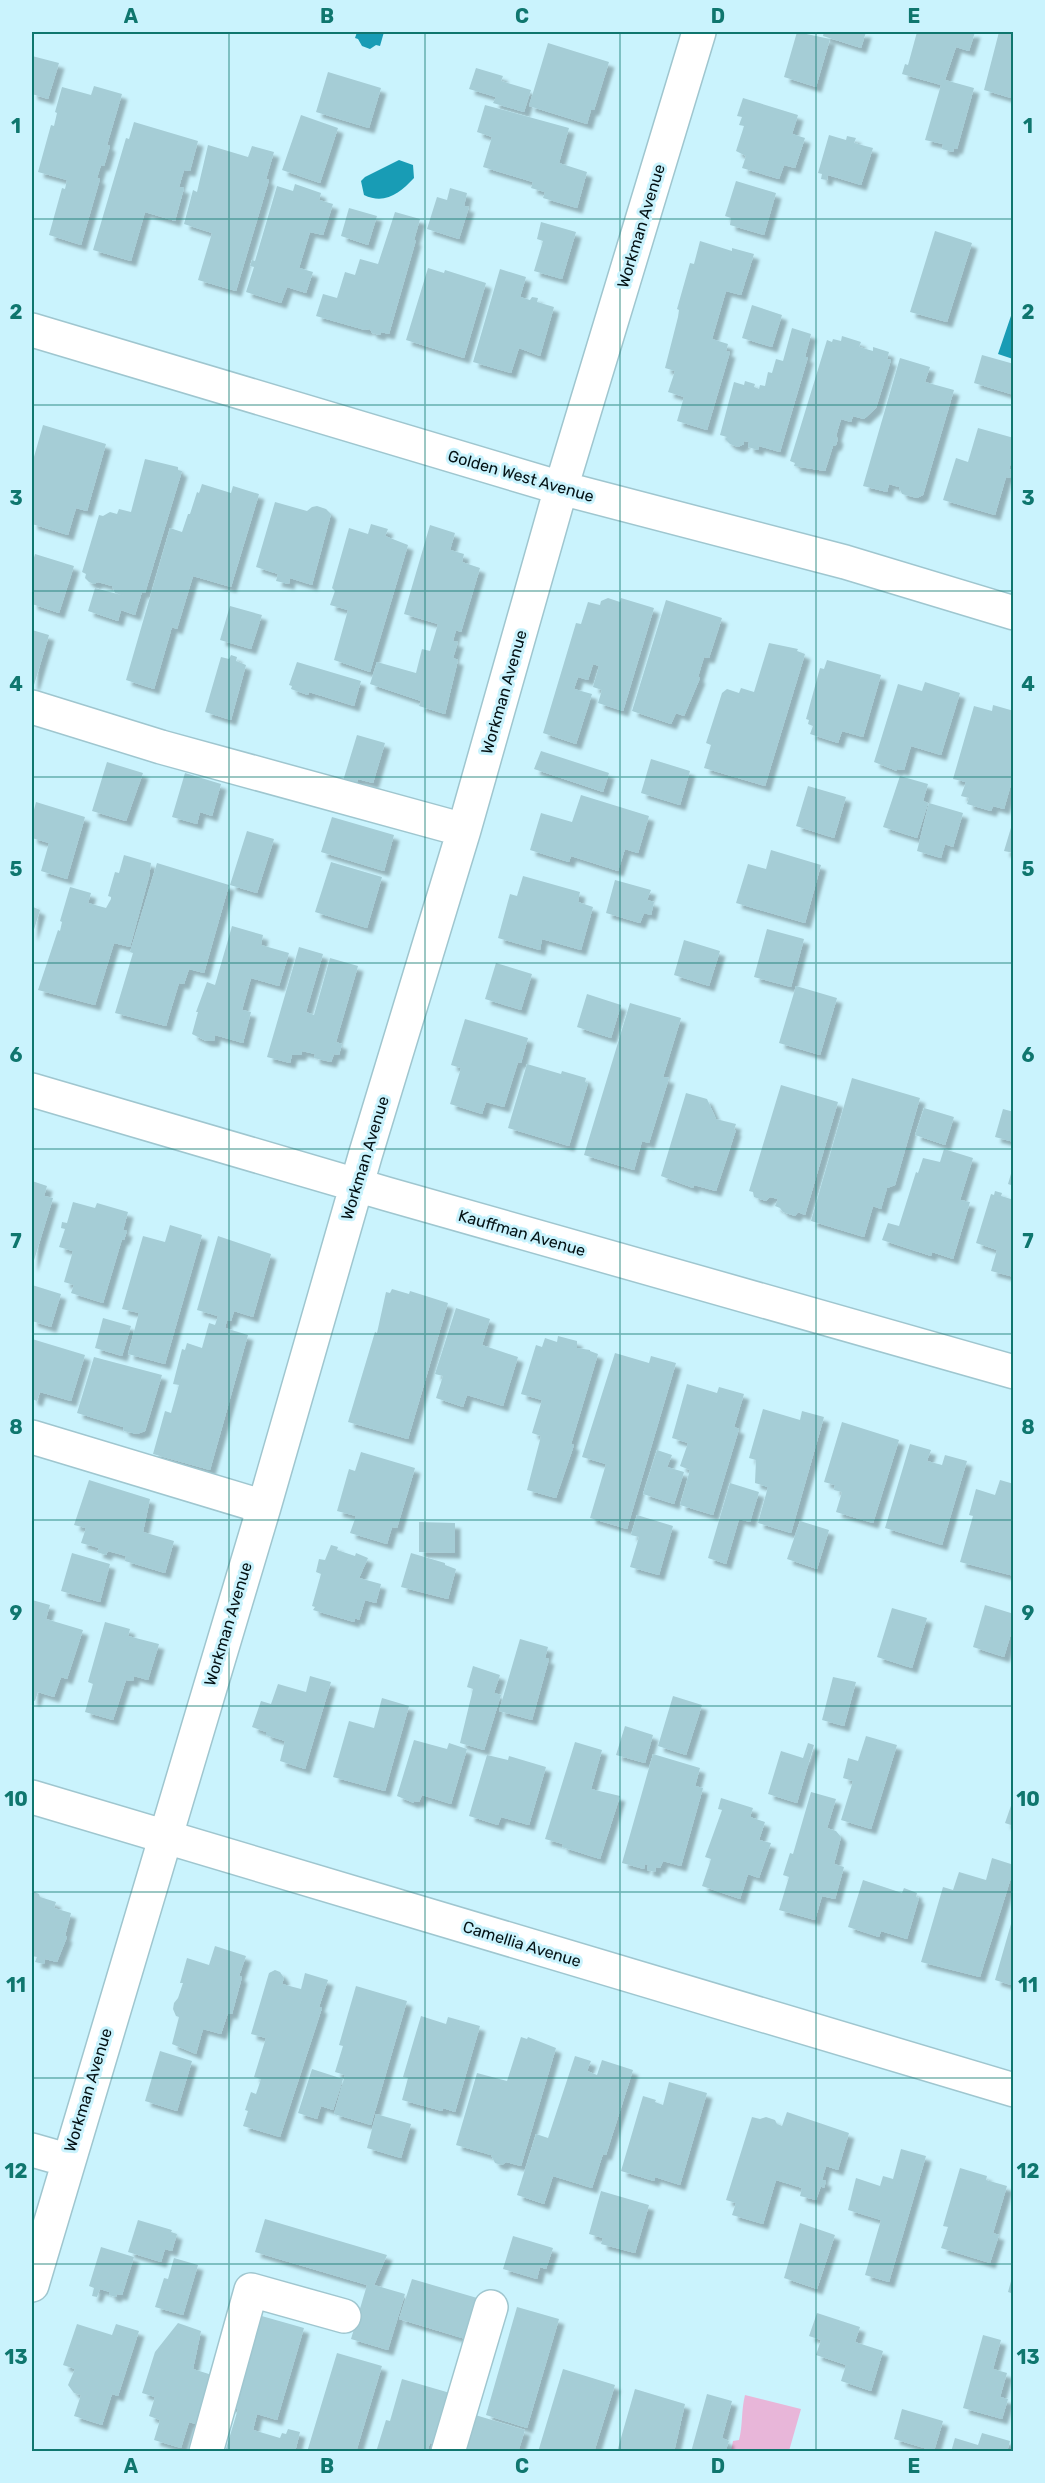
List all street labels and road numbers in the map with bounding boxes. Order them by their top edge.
street label: Workman Avenue [613,162,669,290]
street label: Golden West Avenue [446,446,596,506]
street label: Workman Avenue [477,628,531,756]
street label: Workman Avenue [337,1094,393,1222]
street label: Kauffman Avenue [456,1206,588,1260]
street label: Workman Avenue [200,1560,256,1688]
street label: Camellia Avenue [461,1917,583,1971]
street label: Workman Avenue [60,2026,116,2154]

